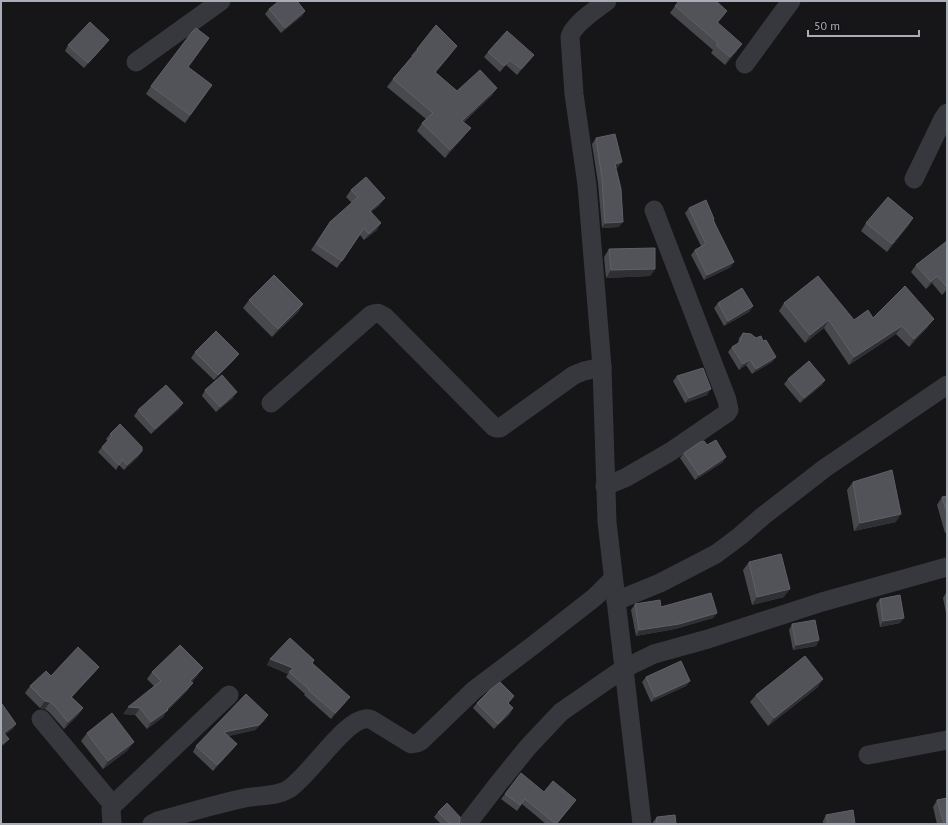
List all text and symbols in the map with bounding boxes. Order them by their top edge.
scale bar [808,12,919,38]
text: 50 m [814,18,840,33]

